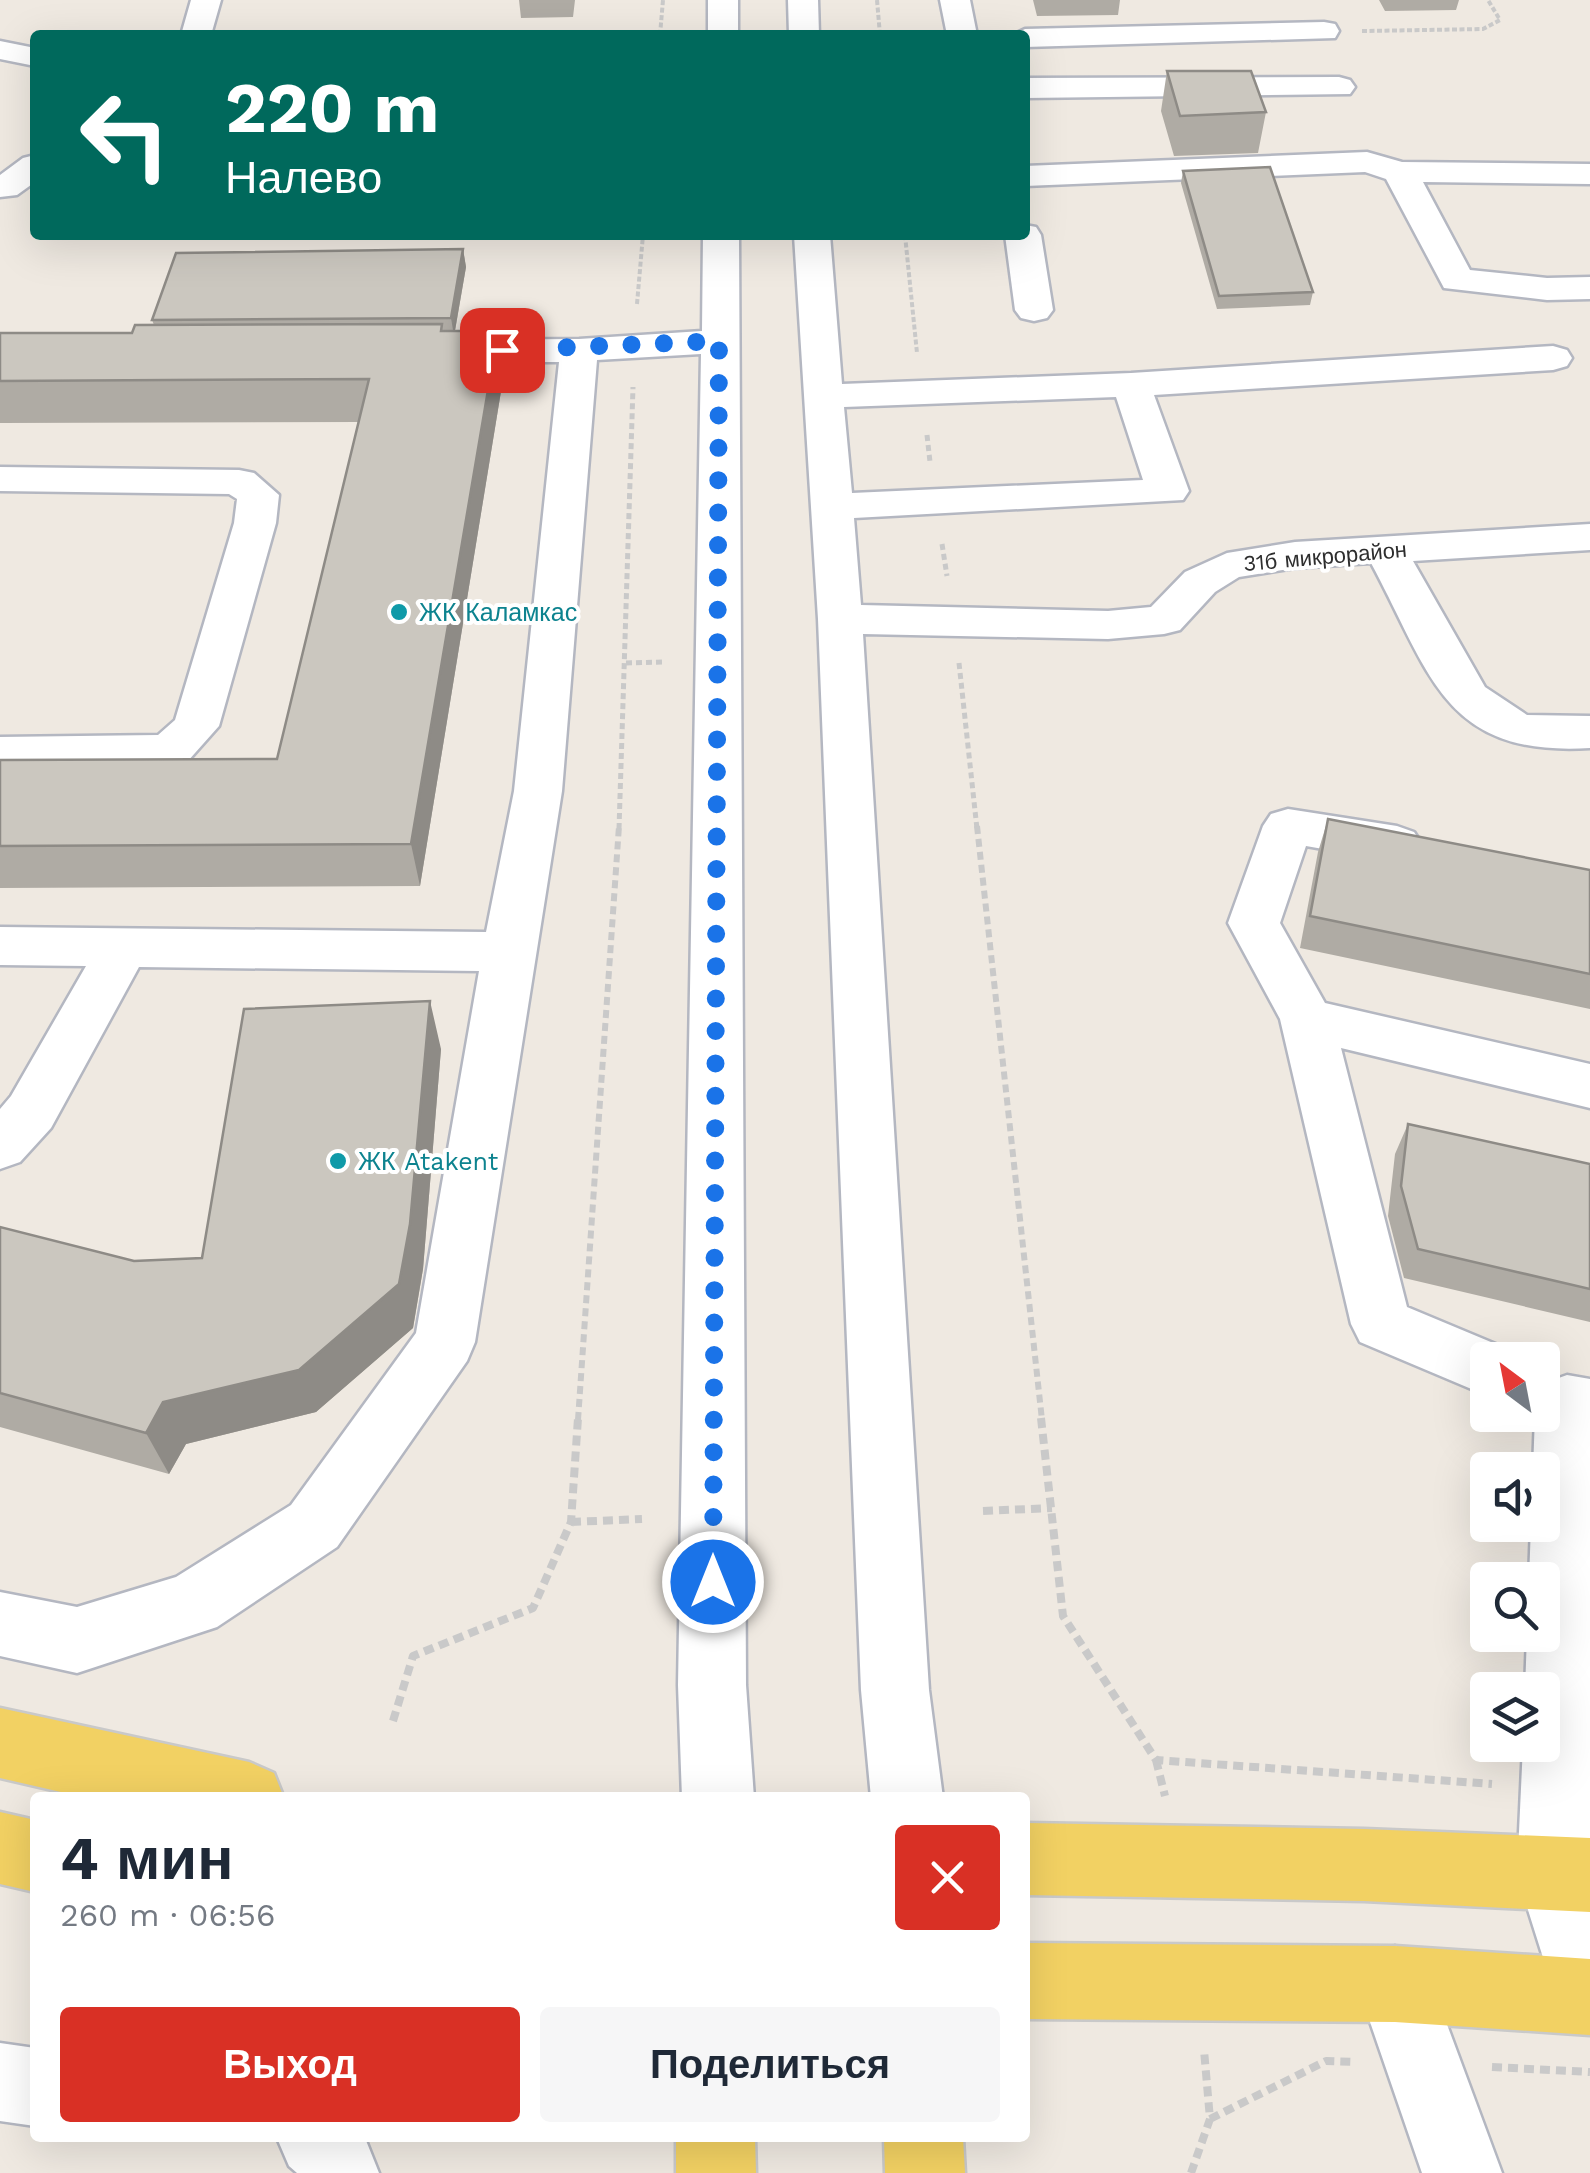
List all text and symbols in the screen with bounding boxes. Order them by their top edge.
text: 220 m [225,67,439,149]
icon: left [60,70,190,200]
text: Налево [225,151,382,204]
pin [460,308,545,393]
icon: arrive [475,323,530,378]
street label: 31б микрорайон [1242,537,1408,576]
place label: ЖК Каламкас [419,598,577,627]
marker: ЖК Каламкас [388,601,410,623]
place label: ЖК Atakent [358,1147,499,1176]
marker: ЖК Atakent [327,1150,349,1172]
north arrow [1470,1342,1560,1432]
map controls [1470,1342,1560,1762]
button: sound [1470,1452,1560,1542]
position arrow [661,1530,765,1634]
button: search [1470,1562,1560,1652]
button: layers [1470,1672,1560,1762]
text: 4 мин [60,1823,233,1894]
button: close [895,1825,1000,1930]
text: 260 m · 06:56 [60,1896,275,1934]
button: Выход [60,2007,520,2122]
button: Поделиться [540,2007,1000,2122]

